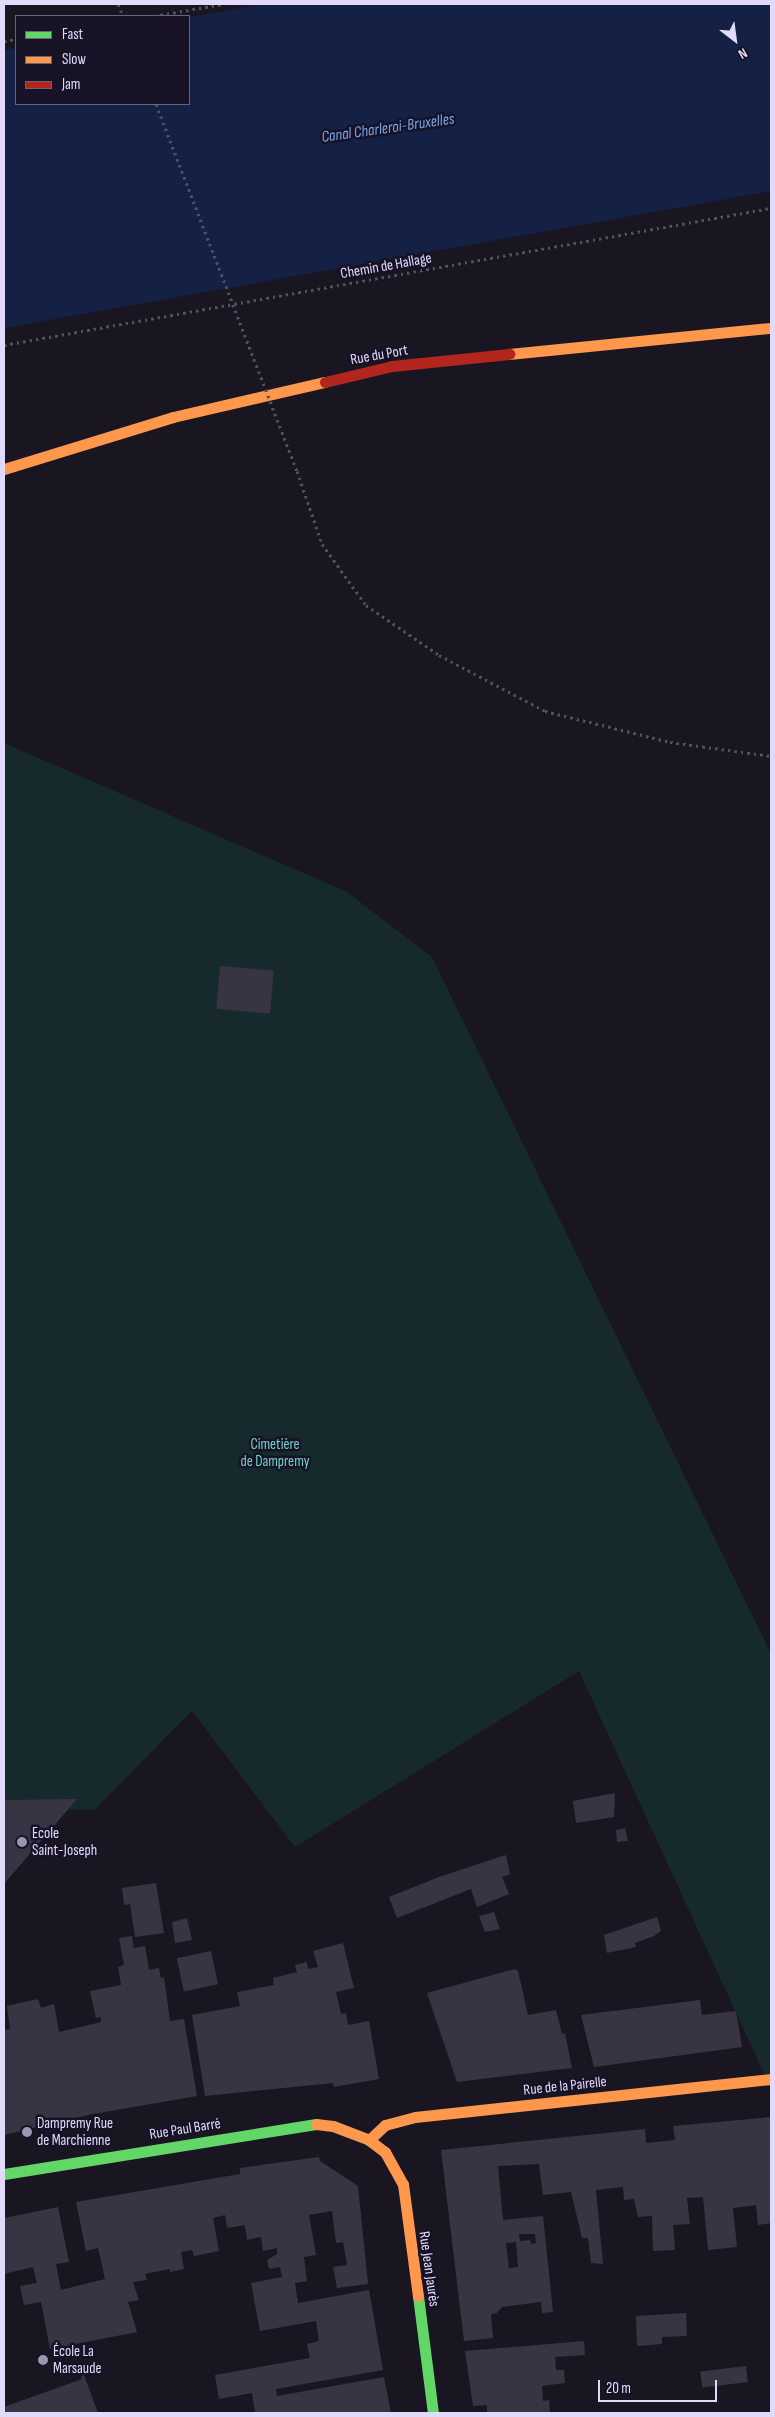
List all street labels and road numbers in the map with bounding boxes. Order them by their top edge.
street label: Chemin de Hallage [339,249,433,283]
street label: Rue du Port [349,341,409,369]
street label: Rue de la Pairelle [522,2073,608,2099]
street label: Rue Paul Barré [148,2114,222,2144]
street label: Rue Jean Jaurès [415,2230,443,2308]

